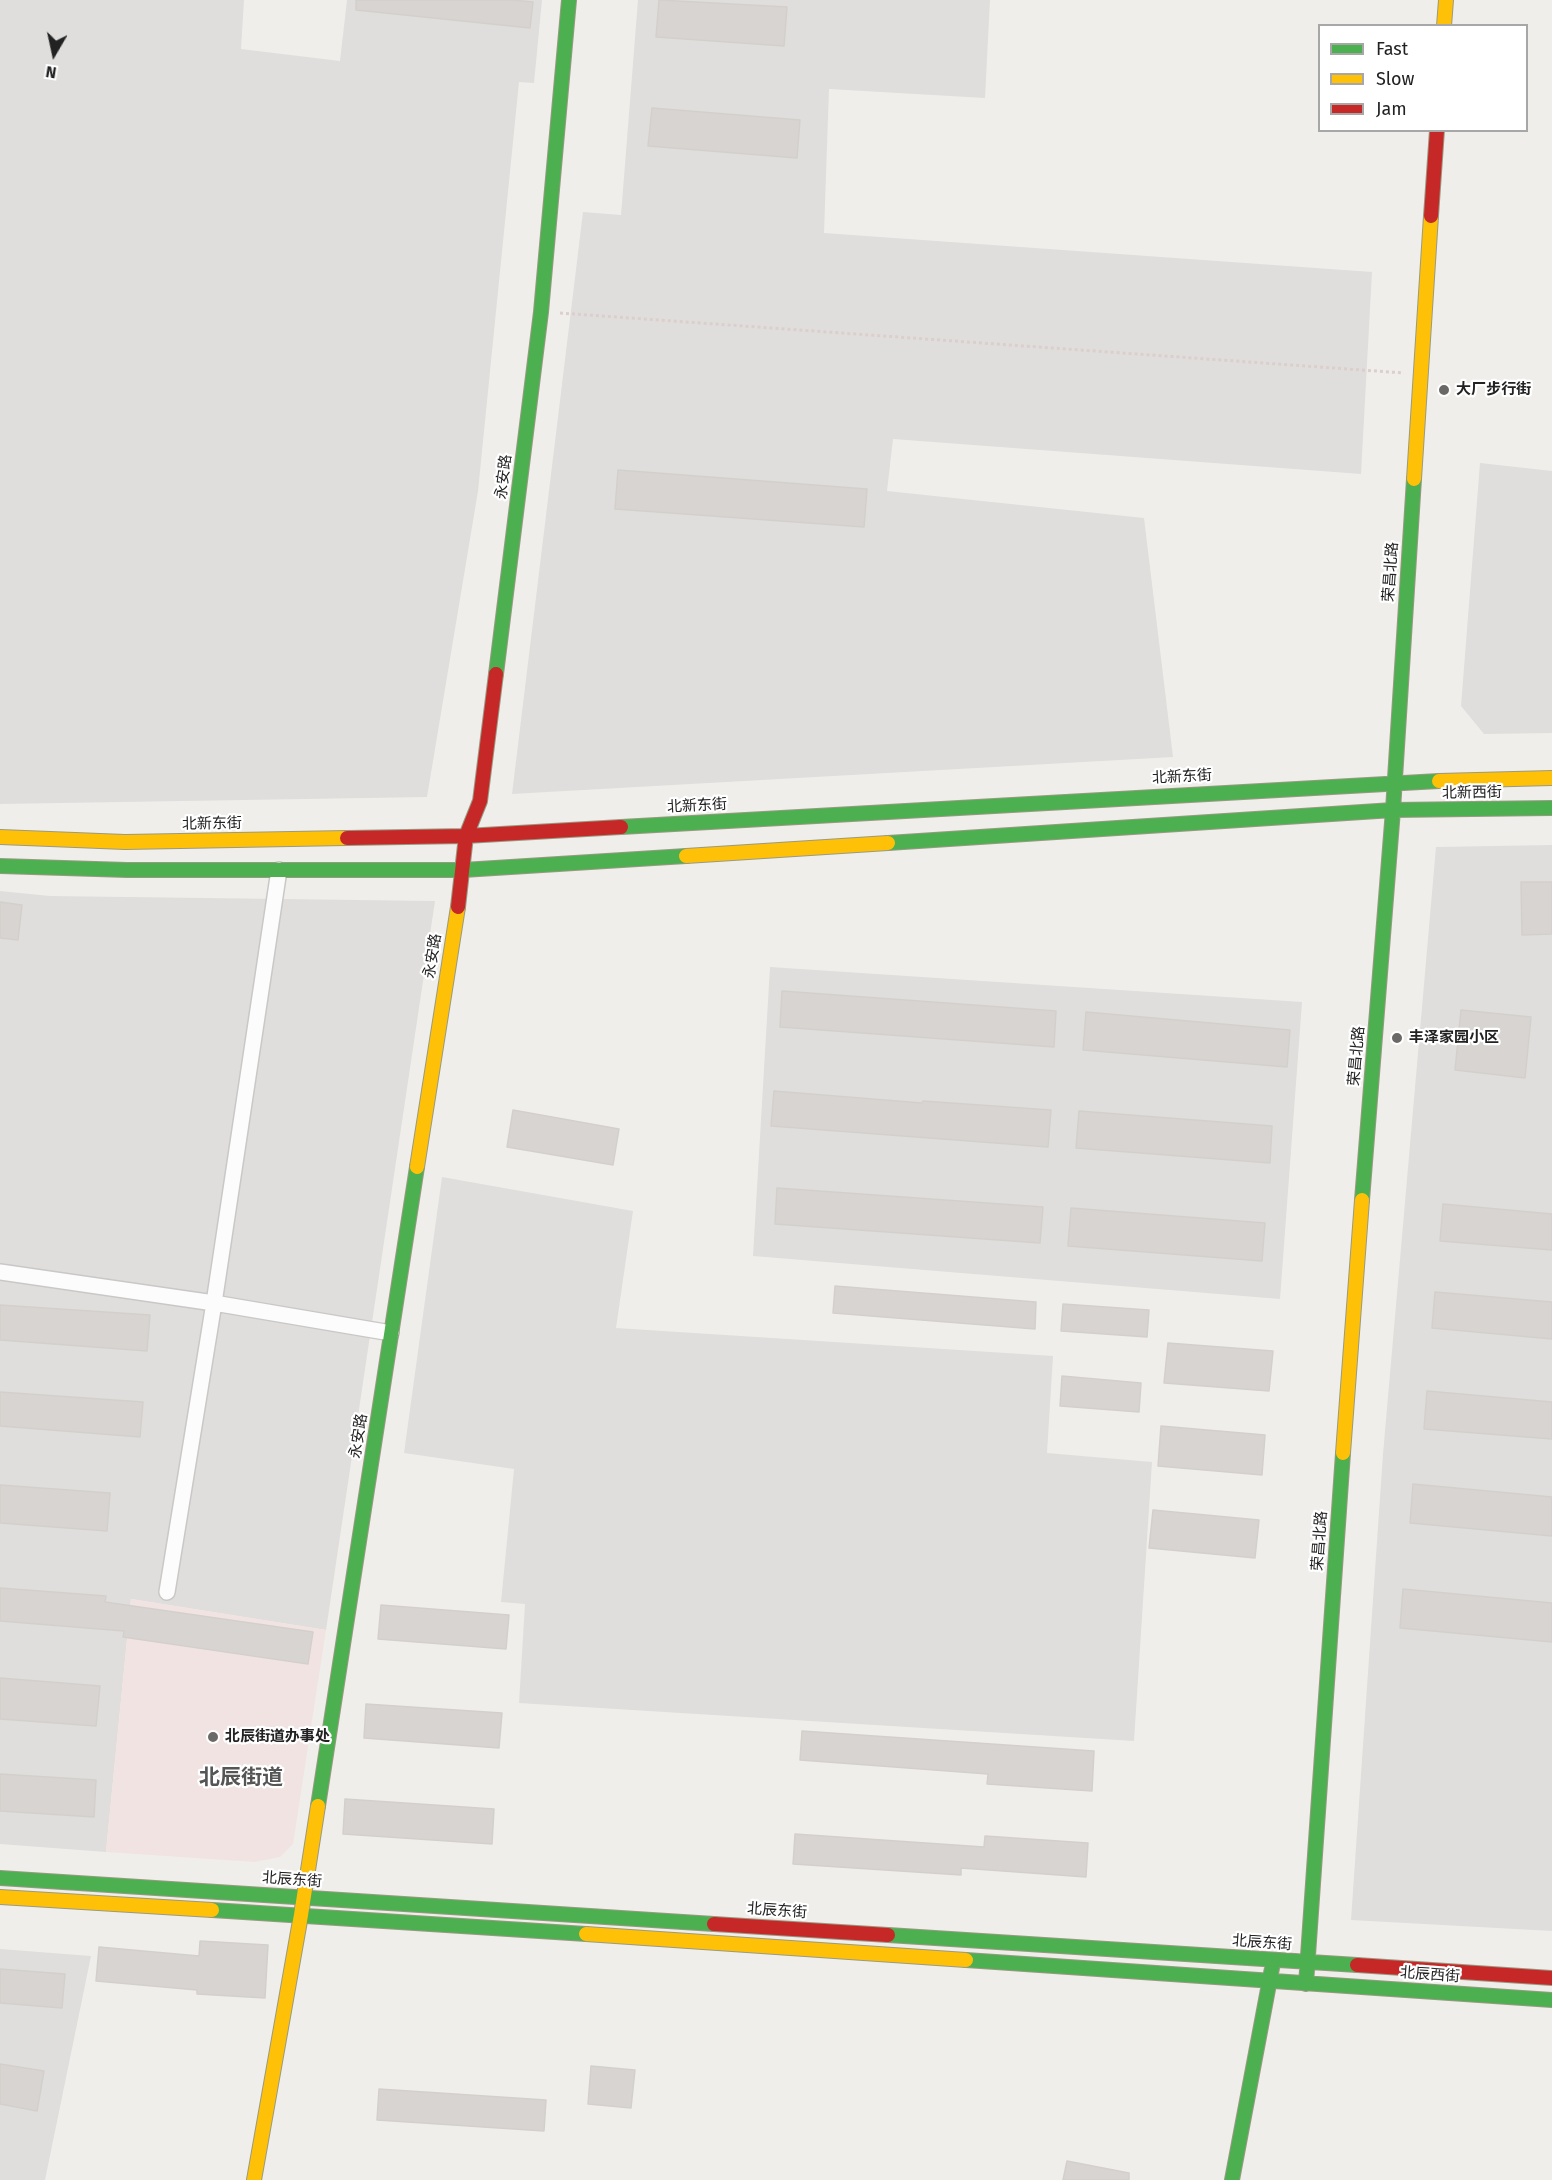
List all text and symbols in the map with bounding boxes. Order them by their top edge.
north arrow [24,24,84,84]
legend [1318,24,1528,132]
text: Fast [1376,38,1408,60]
text: N [44,62,58,82]
text: Slow [1376,68,1414,90]
text: Jam [1376,98,1407,120]
place label: 大厂步行街 [1456,381,1531,399]
marker: 大厂步行街 [1437,383,1451,397]
street label: 永安路 [492,454,516,500]
street label: 荣昌北路 [1380,541,1402,603]
street label: 北新东街 [1152,766,1212,788]
street label: 北新西街 [1442,783,1502,803]
street label: 北新东街 [667,795,727,817]
street label: 北新东街 [182,814,242,834]
street label: 永安路 [421,932,445,980]
street label: 荣昌北路 [1345,1025,1369,1087]
place label: 丰泽家园小区 [1409,1029,1499,1047]
marker: 丰泽家园小区 [1390,1031,1404,1045]
street label: 永安路 [347,1412,371,1460]
street label: 荣昌北路 [1309,1510,1331,1572]
place label: 北辰街道办事处 [225,1728,330,1746]
marker: 北辰街道办事处 [206,1730,220,1744]
district label: 北辰街道 [199,1765,283,1791]
street label: 北辰东街 [261,1869,323,1891]
street label: 北辰东街 [746,1900,808,1922]
street label: 北辰东街 [1231,1932,1293,1954]
street label: 北辰西街 [1399,1964,1461,1986]

